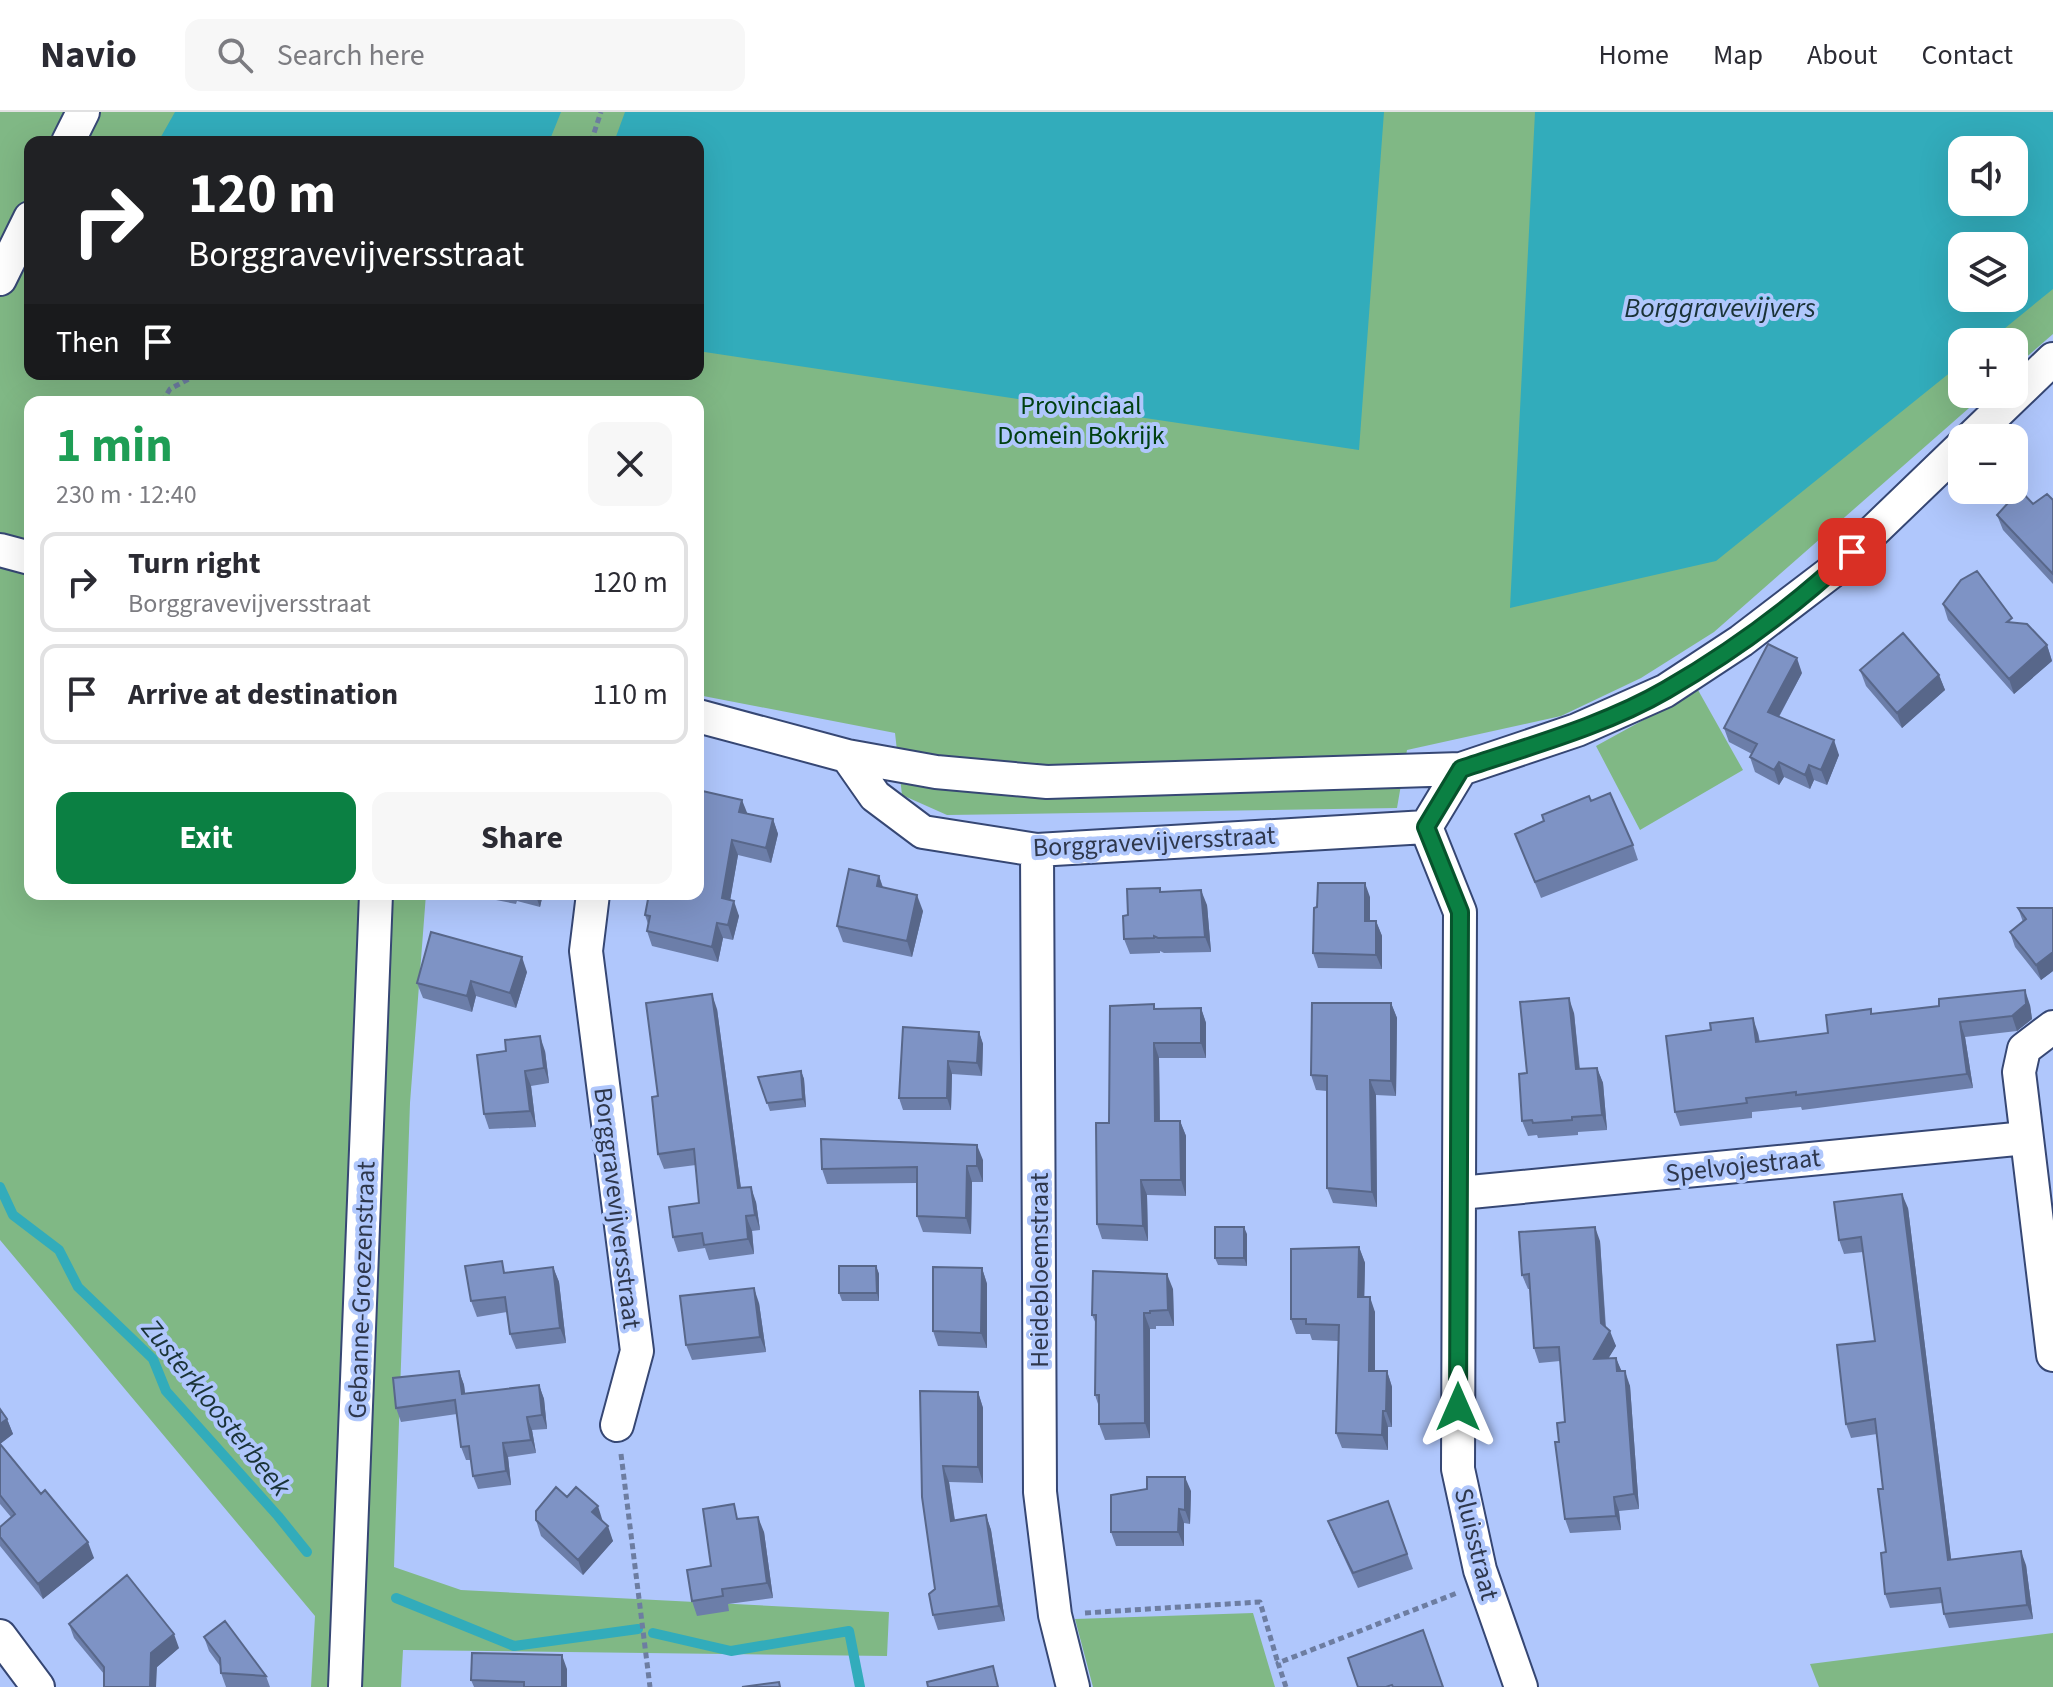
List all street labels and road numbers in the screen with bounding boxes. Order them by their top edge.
street label: Borggravevijversstraat [1032,817,1276,866]
street label: Borggravevijversstraat [584,1085,651,1331]
street label: Spelvojestraat [1664,1139,1823,1192]
street label: Gebanne-Groezenstraat [339,1160,384,1419]
street label: Heidebloemstraat [1021,1172,1058,1368]
street label: Sluisstraat [1445,1484,1508,1604]

